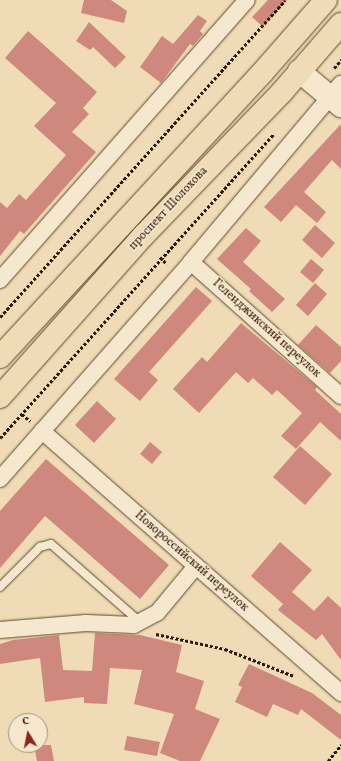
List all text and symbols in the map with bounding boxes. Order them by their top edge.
street label: проспект Шолохова [127,164,211,254]
street label: Геленджикский переулок [209,277,323,381]
street label: Новороссийский переулок [131,509,251,615]
north arrow [8,713,48,753]
text: С [21,714,31,730]

